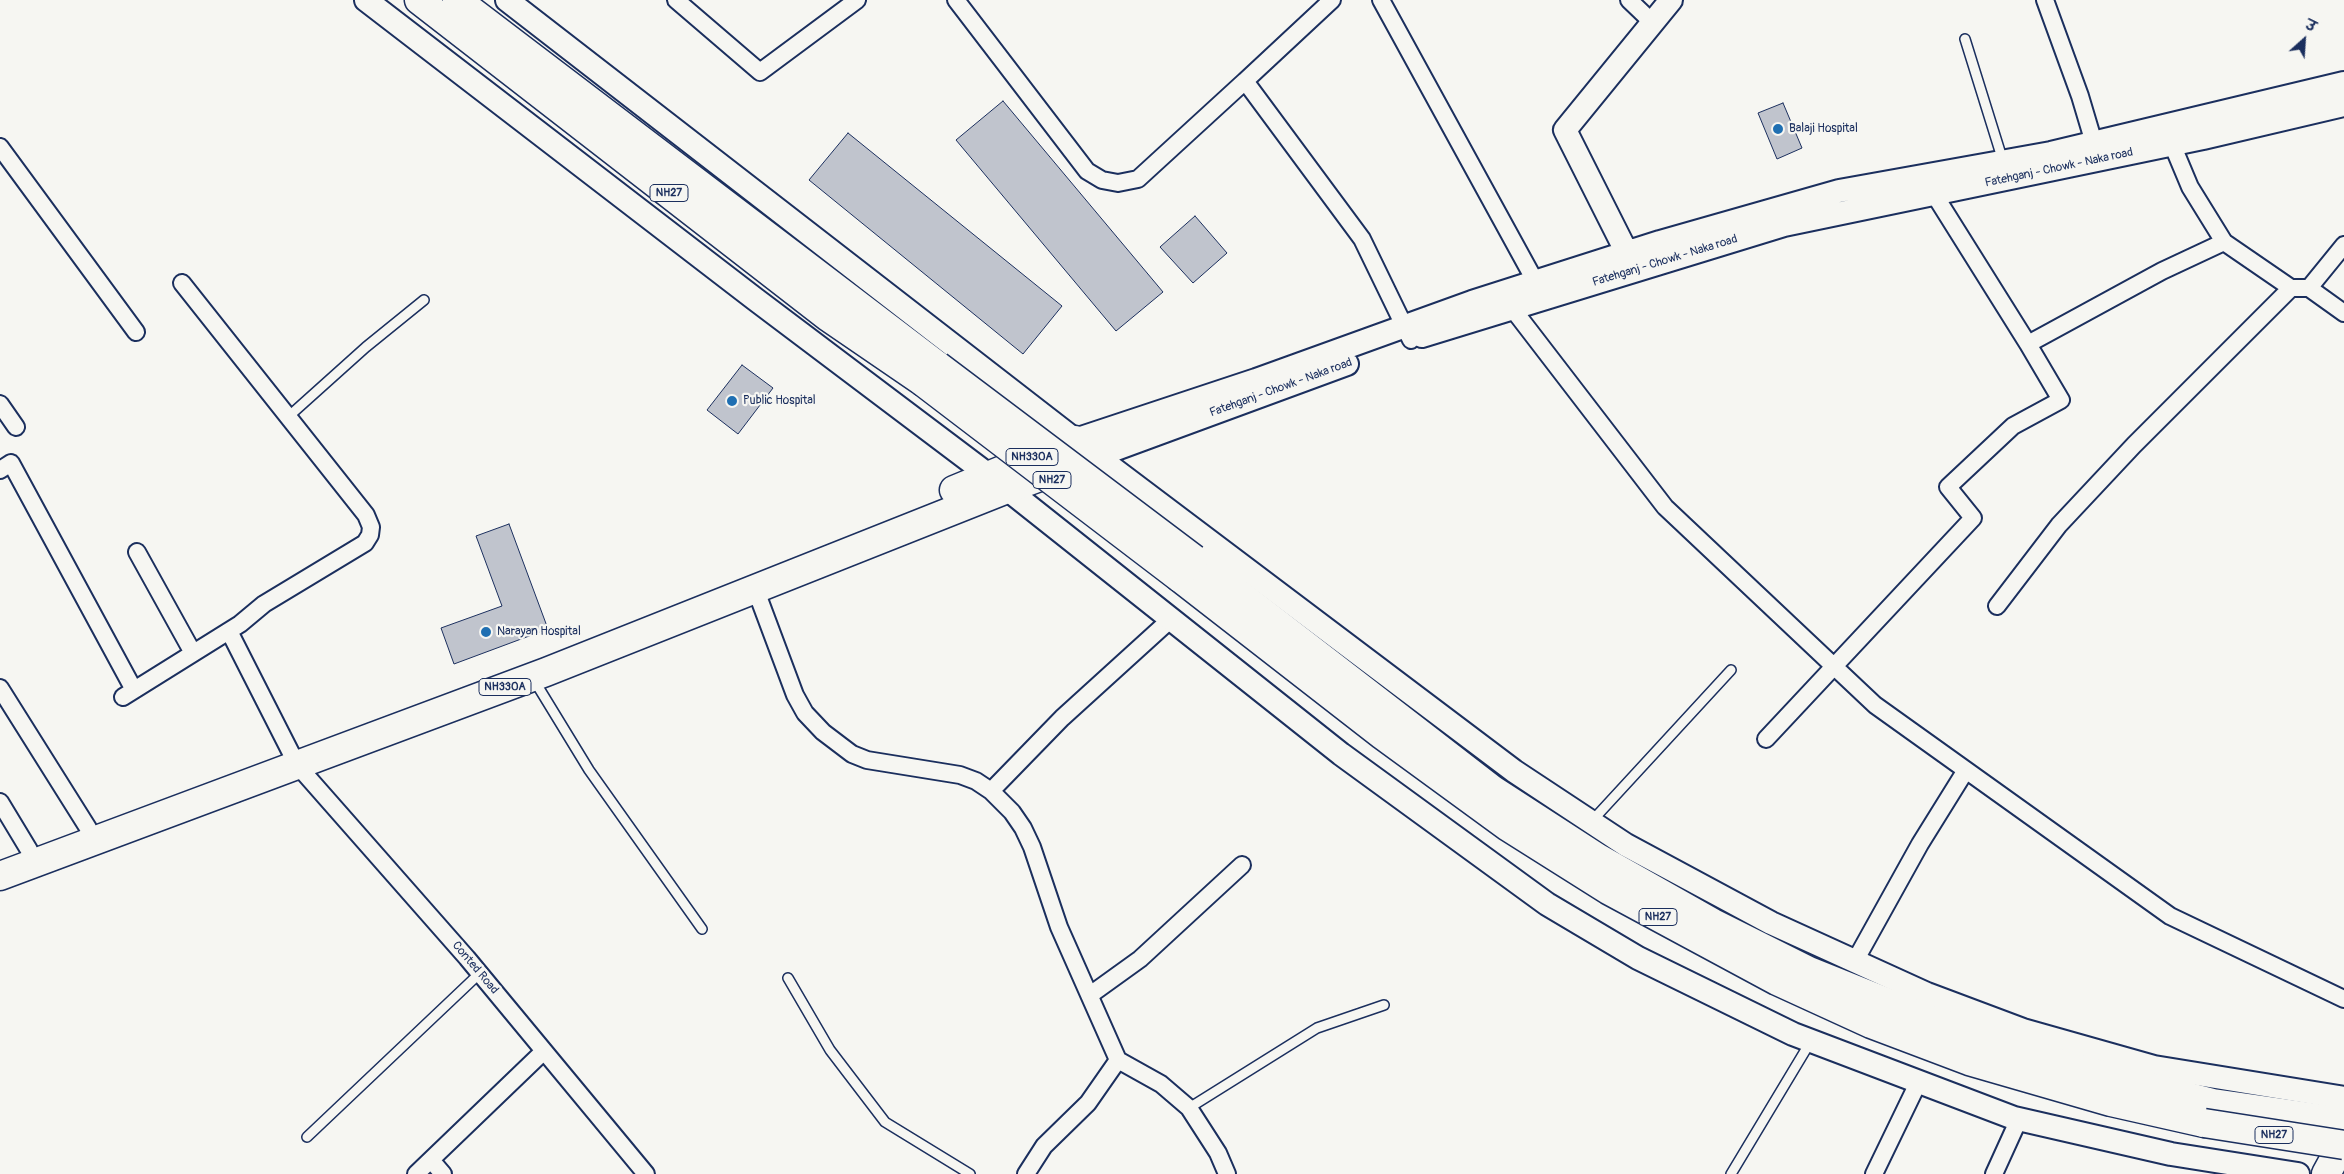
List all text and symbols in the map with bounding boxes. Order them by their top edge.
north arrow [2279,15,2329,65]
text: उ [2303,16,2319,36]
marker: Balaji Hospital [1771,122,1785,136]
place label: Balaji Hospital [1789,122,1858,136]
street label: Fatehganj - Chowk - Naka road [1984,145,2134,191]
road number: NH27 [650,184,688,202]
street label: Fatehganj - Chowk - Naka road [1591,232,1739,290]
street label: Fatehganj - Chowk - Naka road [1208,355,1354,421]
marker: Public Hospital [725,394,739,408]
place label: Public Hospital [743,394,816,408]
road number: NH330A [1006,448,1058,466]
road number: NH27 [1033,472,1071,488]
marker: Narayan Hospital [479,625,493,639]
place label: Narayan Hospital [497,625,581,639]
road number: NH330A [479,679,531,696]
road number: NH27 [1639,909,1677,926]
street label: Conted Road [449,939,501,997]
road number: NH27 [2255,1126,2293,1144]

